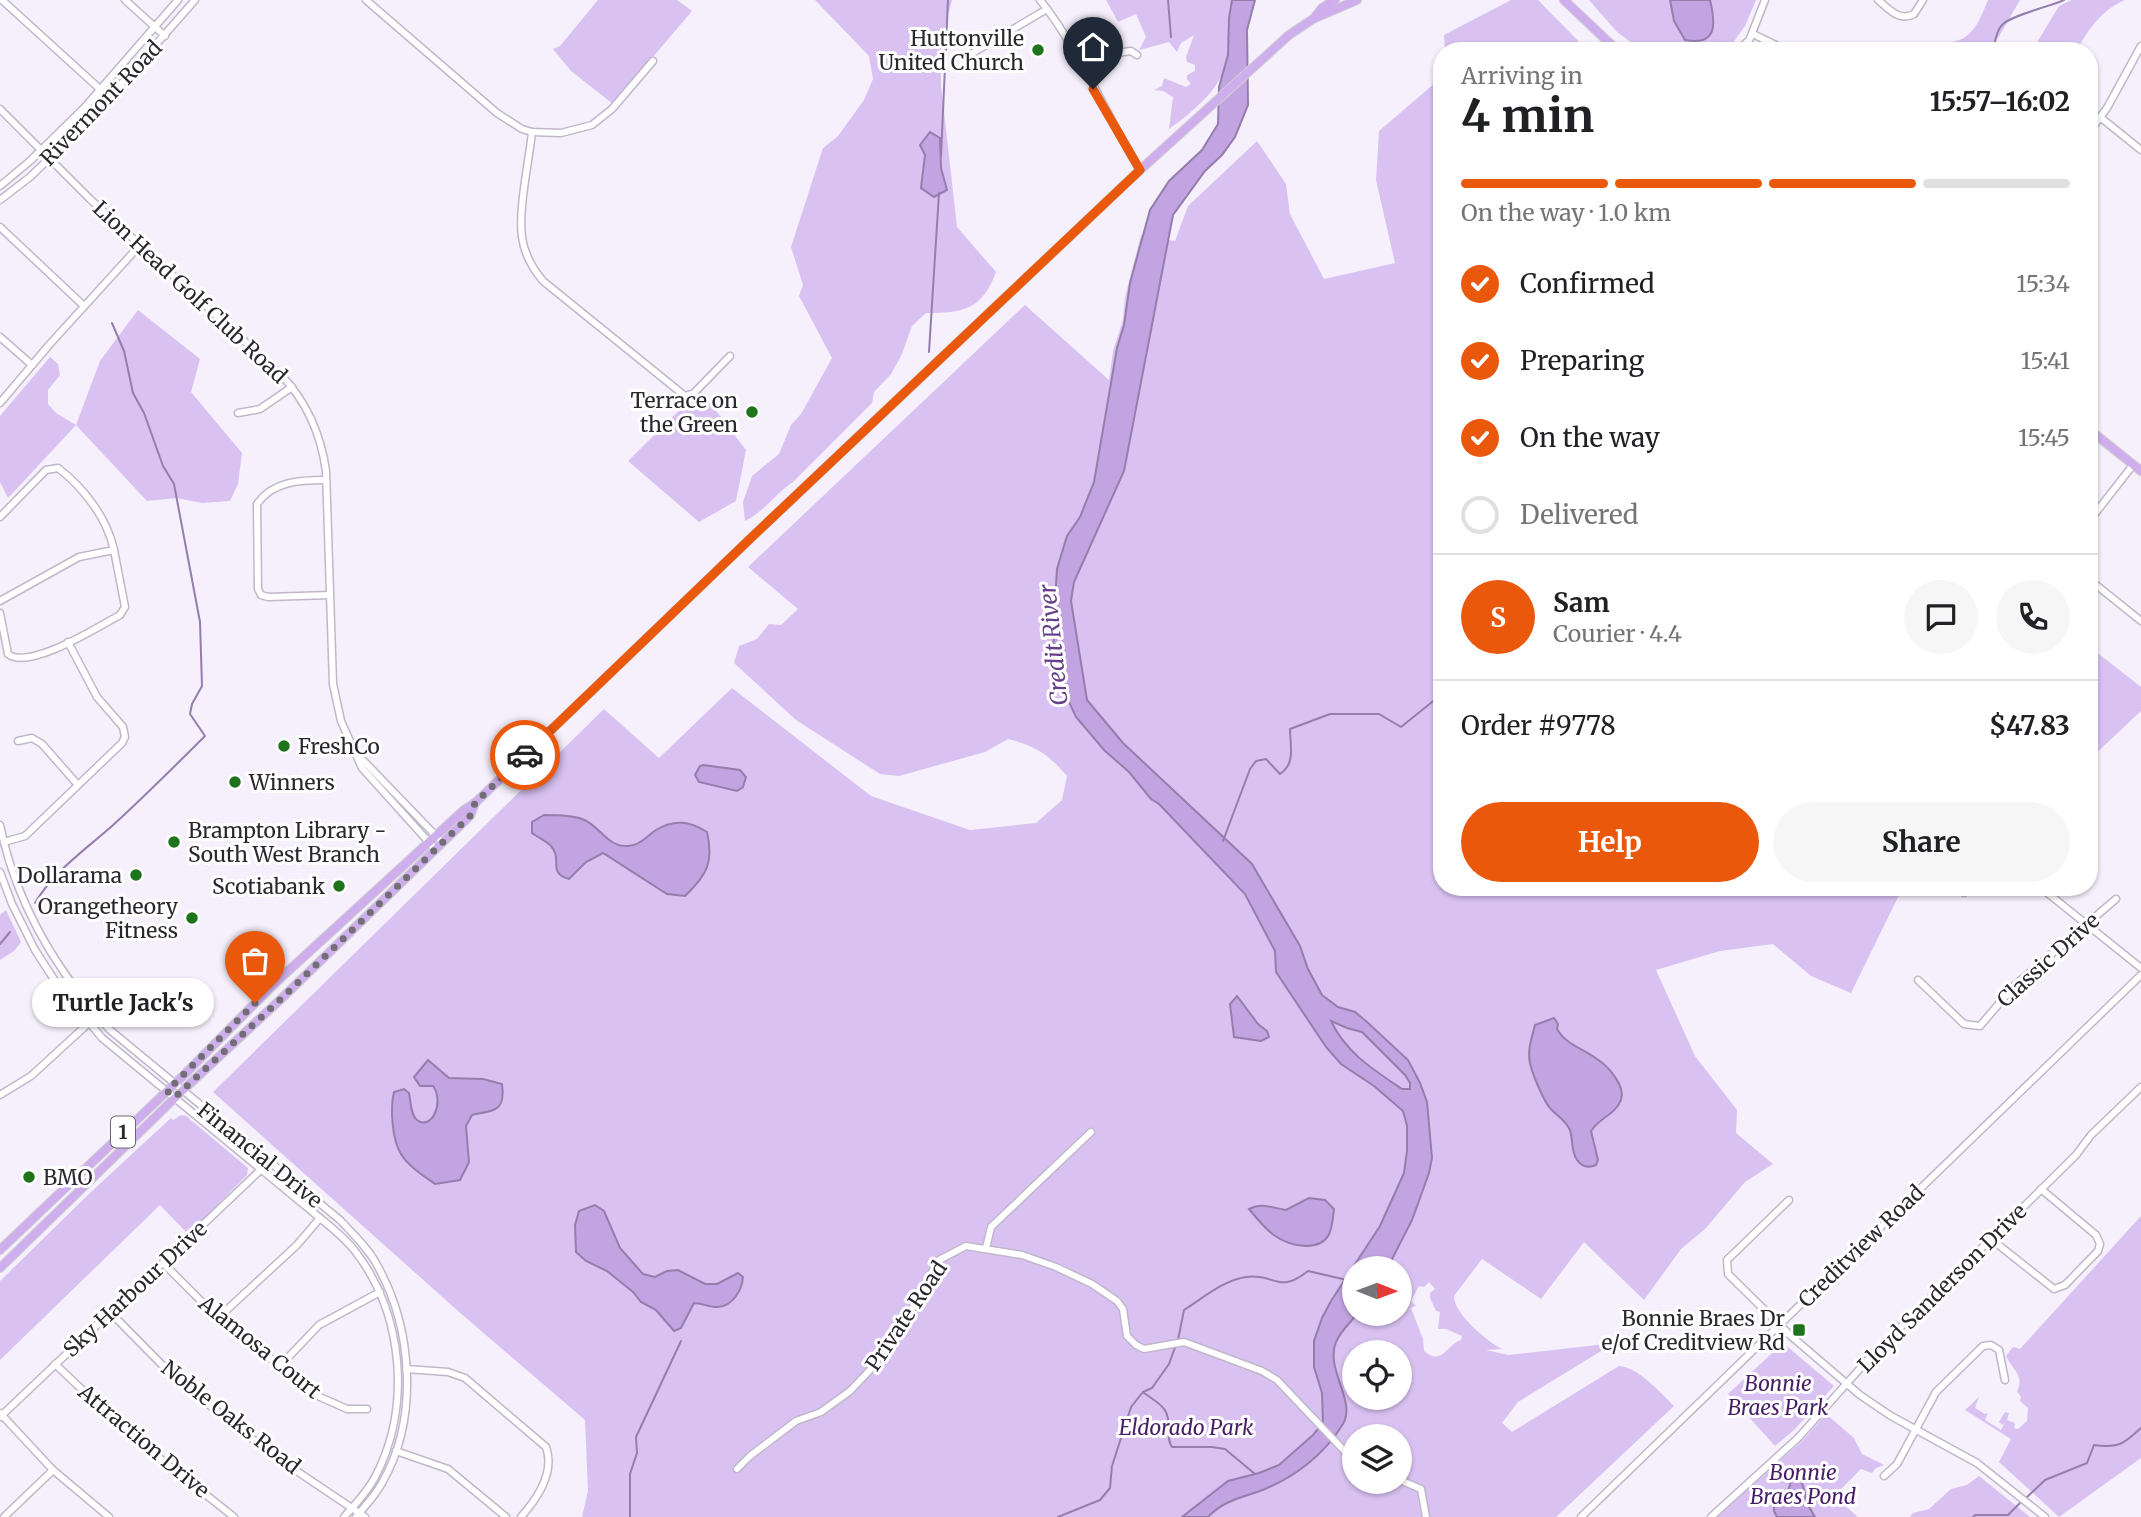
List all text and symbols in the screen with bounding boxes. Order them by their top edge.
pin [1063,17,1123,89]
place label: Huttonville United Church [879,25,1024,76]
icon: home [1074,28,1112,66]
street label: Rivermont Road [34,34,168,171]
marker: Huttonville United Church [1030,42,1046,58]
text: Arriving in [1461,61,1583,90]
text: 15:57–16:02 [1930,85,2070,118]
text: 4 min [1461,87,1594,145]
street label: Lion Head Golf Club Road [87,195,293,389]
text: On the way · 1.0 km [1461,198,1671,227]
icon: check [1461,265,1499,303]
text: Confirmed [1520,267,1655,300]
text: 15:34 [2016,269,2070,298]
icon: check [1461,342,1499,380]
text: Preparing [1520,344,1644,377]
text: 15:41 [2021,346,2070,375]
place label: Terrace on the Green [630,387,738,438]
marker: Terrace on the Green [744,404,760,420]
icon: check [1461,419,1499,457]
text: On the way [1520,421,1660,454]
text: 15:45 [2018,423,2070,452]
text: Delivered [1520,498,1639,531]
button: chat [1904,580,1978,654]
button: phone [1996,580,2070,654]
water label: Credit River [1032,582,1074,707]
text: Sam [1553,586,1610,619]
text: S [1490,601,1506,634]
text: Courier · 4.4 [1553,619,1682,648]
text: Order #9778 [1461,709,1616,742]
text: $47.83 [1989,709,2070,742]
courier [490,720,560,790]
place label: FreshCo [298,733,380,760]
icon: car [506,736,544,774]
marker: FreshCo [276,738,292,754]
place label: Winners [248,769,335,796]
marker: Winners [227,774,243,790]
button: Help [1461,802,1759,882]
button: Share [1773,802,2070,882]
place label: Brampton Library - South West Branch [188,817,386,868]
marker: Brampton Library - South West Branch [166,834,182,850]
place label: Dollarama [17,862,122,889]
marker: Dollarama [128,867,144,883]
place label: Scotiabank [212,873,326,900]
marker: Scotiabank [331,878,347,894]
place label: Orangetheory Fitness [38,893,179,944]
street label: Classic Drive [1991,907,2105,1013]
marker: Orangetheory Fitness [184,910,200,926]
pin [225,931,285,1003]
icon: bag [236,942,274,980]
callout: Turtle Jack's [31,978,213,1028]
text: Turtle Jack's [52,988,194,1017]
street label: Financial Drive [192,1096,328,1214]
road number: 1 [111,1116,135,1148]
place label: BMO [43,1164,93,1191]
marker: BMO [21,1169,37,1185]
street label: Creditview Road [1792,1179,1930,1313]
street label: Lloyd Sanderson Drive [1852,1198,2032,1378]
street label: Sky Harbour Drive [57,1215,213,1363]
street label: Private Road [859,1256,953,1376]
north arrow [1342,1256,1412,1326]
map controls [1342,1256,1412,1494]
street label: Alamosa Court [193,1289,326,1404]
place label: Bonnie Braes Dr e/of Creditview Rd [1601,1305,1785,1356]
marker: Bonnie Braes Dr e/of Creditview Rd [1791,1322,1807,1338]
button: locate [1342,1340,1412,1410]
street label: Noble Oaks Road [156,1354,306,1480]
park label: Bonnie Braes Park [1727,1370,1829,1421]
street label: Attraction Drive [72,1378,215,1504]
park label: Eldorado Park [1119,1414,1254,1441]
button: layers [1342,1424,1412,1494]
park label: Bonnie Braes Pond [1750,1459,1856,1510]

